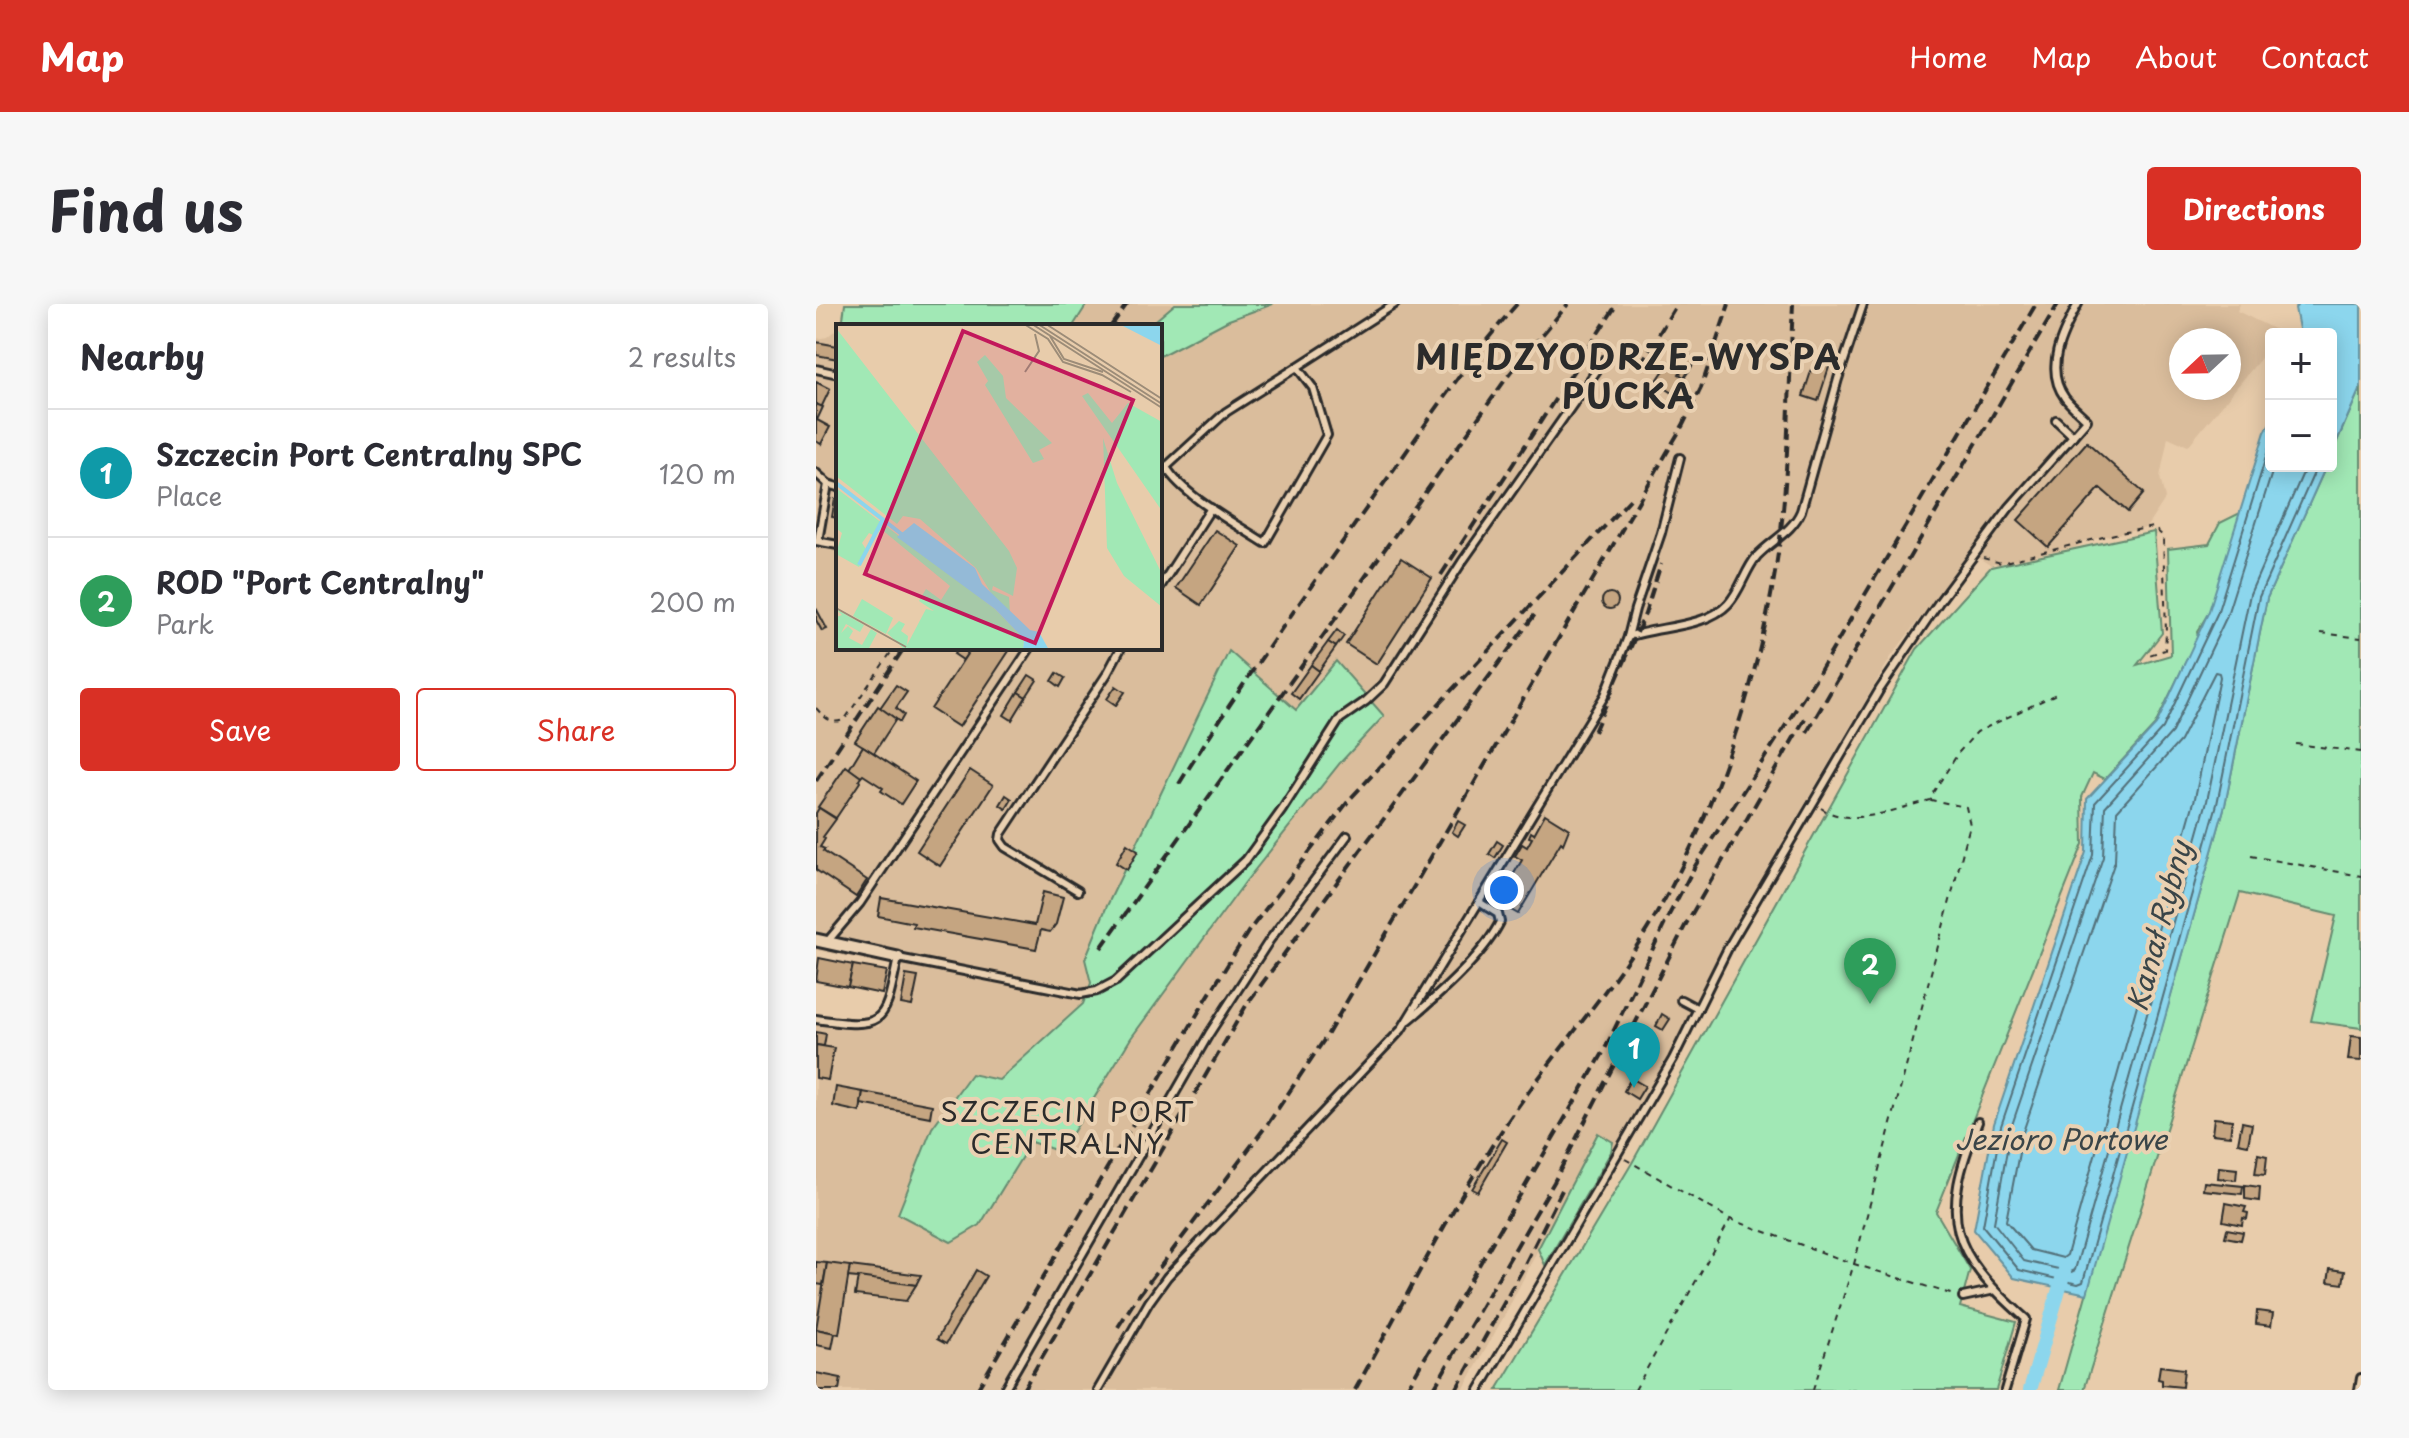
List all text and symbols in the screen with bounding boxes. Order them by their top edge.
text: Map [40,28,124,85]
text: Home [1909,35,1987,78]
text: Map [2031,35,2091,78]
text: About [2135,35,2217,78]
text: Contact [2261,35,2369,78]
text: Find us [48,166,244,251]
button: Directions [2147,167,2361,250]
inset map [836,324,1162,650]
north arrow [2169,328,2241,400]
map controls [2265,328,2337,472]
button: + [2265,328,2337,400]
text: Nearby [80,330,205,382]
district label: MIĘDZYODRZE-WYSPA PUCKA [1415,330,1843,421]
text: 2 results [628,337,736,376]
button: − [2265,400,2337,472]
text: Szczecin Port Centralny SPC [156,431,582,476]
text: 1 [100,454,112,493]
text: 120 m [659,454,736,493]
text: Place [156,476,222,515]
text: ROD "Port Centralny" [156,559,485,604]
text: 2 [97,582,115,621]
text: 200 m [649,582,736,621]
text: Park [156,604,214,643]
button: Save [80,688,400,771]
button: Share [416,688,736,771]
water label: Kanał Rybny [2115,834,2202,1016]
your location [1484,870,1524,910]
pin: 2 [1844,938,1896,1004]
pin: 1 [1608,1022,1660,1088]
district label: SZCZECIN PORT CENTRALNY [941,1089,1195,1164]
water label: Jezioro Portowe [1955,1117,2169,1160]

